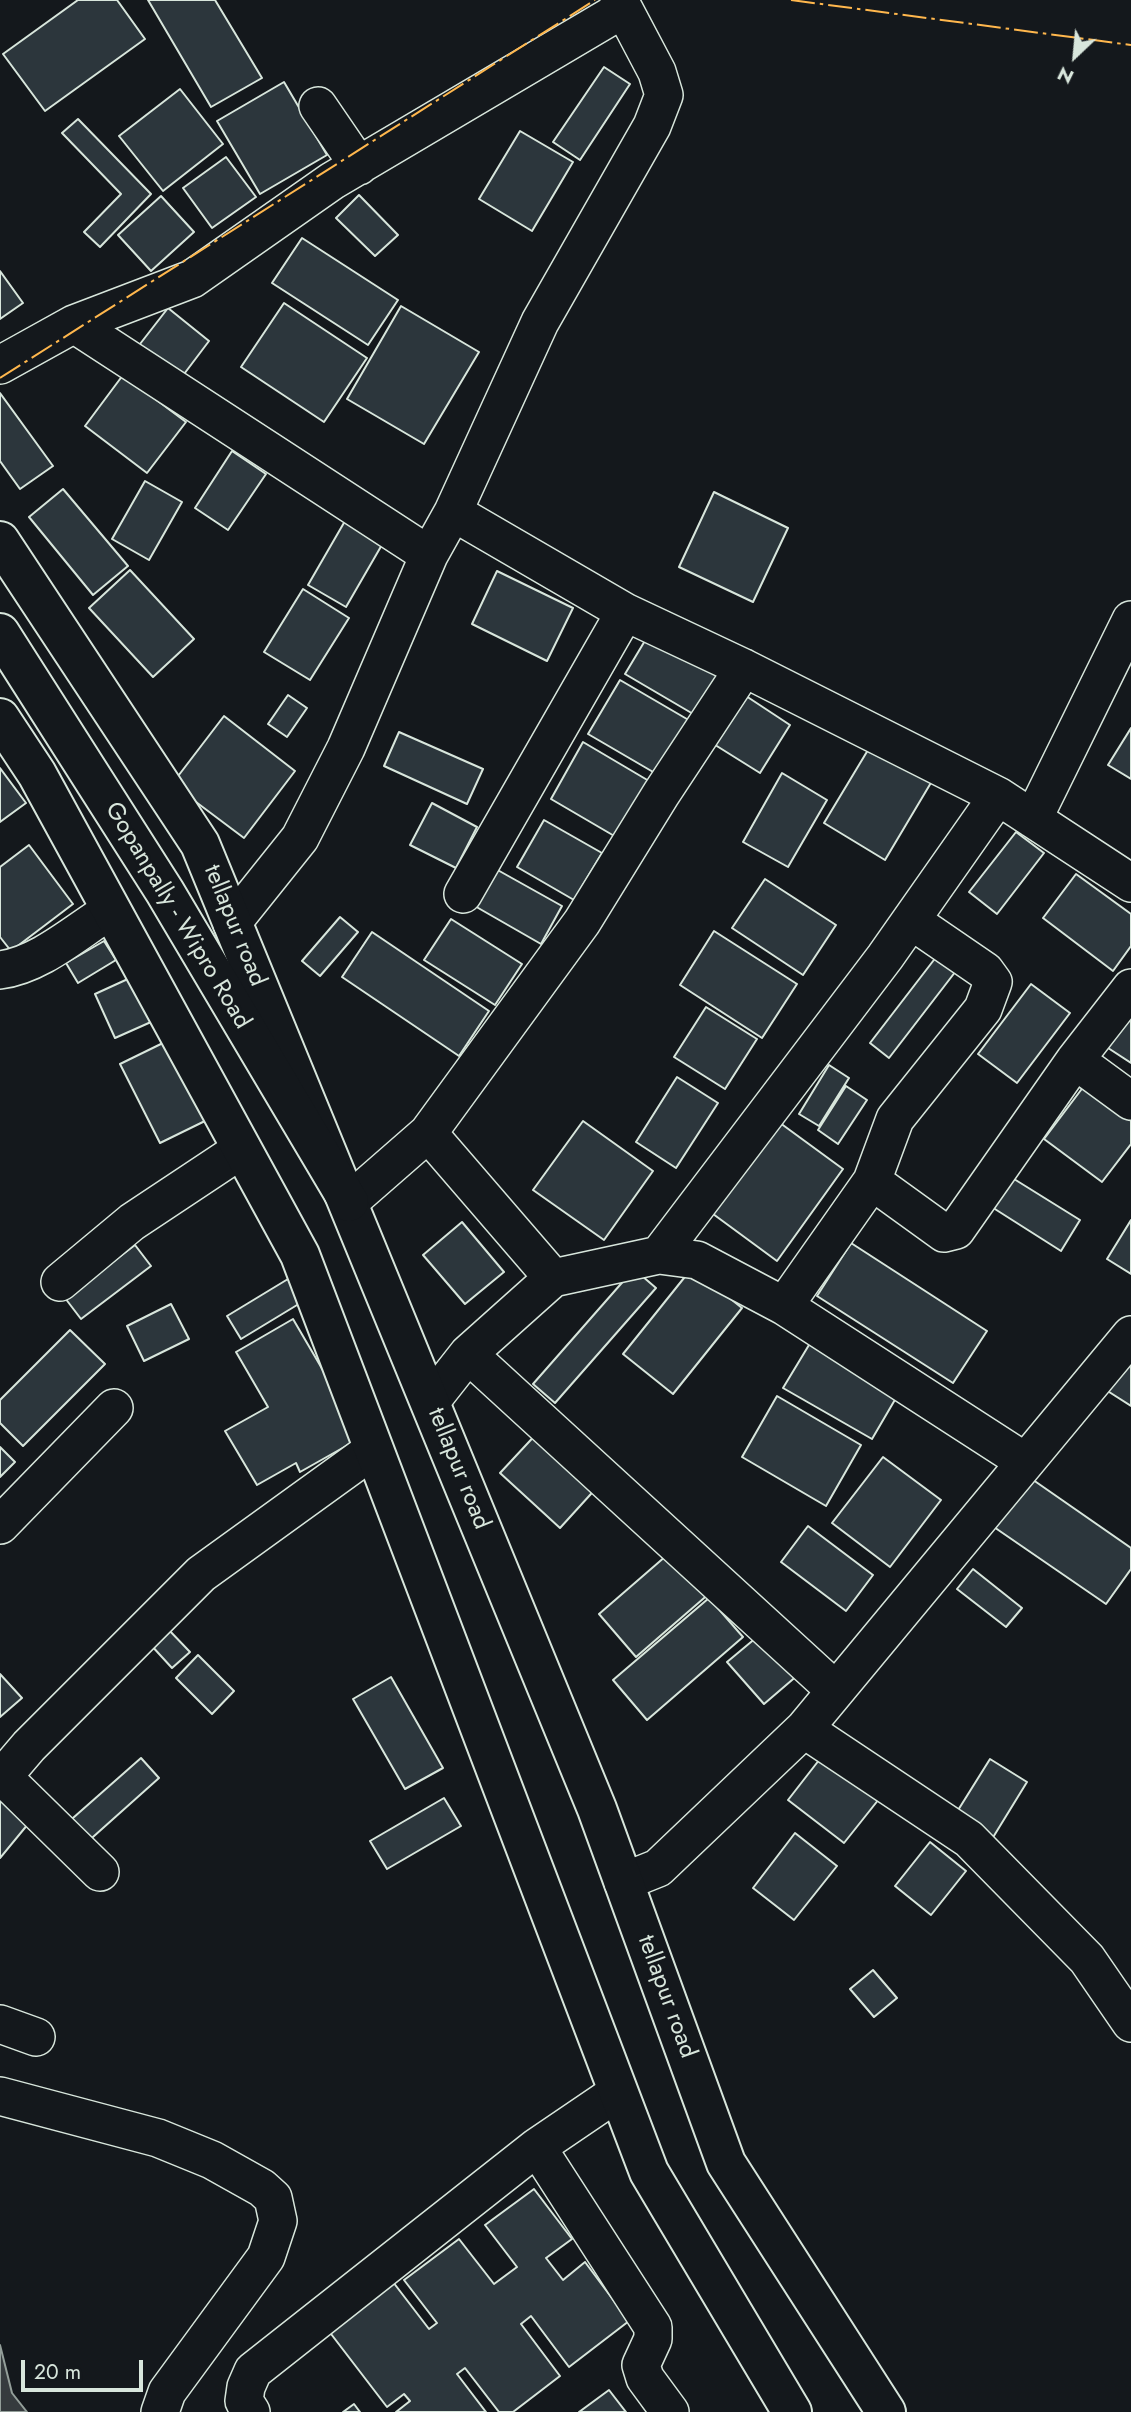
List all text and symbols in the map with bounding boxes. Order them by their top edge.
north arrow [1040,21,1110,91]
text: N [1053,60,1078,91]
street label: Gopanpally - Wipro Road [98,797,256,1035]
street label: tellapur road [197,861,271,991]
street label: tellapur road [421,1404,495,1534]
street label: tellapur road [630,1932,702,2062]
scale bar [24,2346,147,2390]
text: 20 m [34,2357,81,2387]

